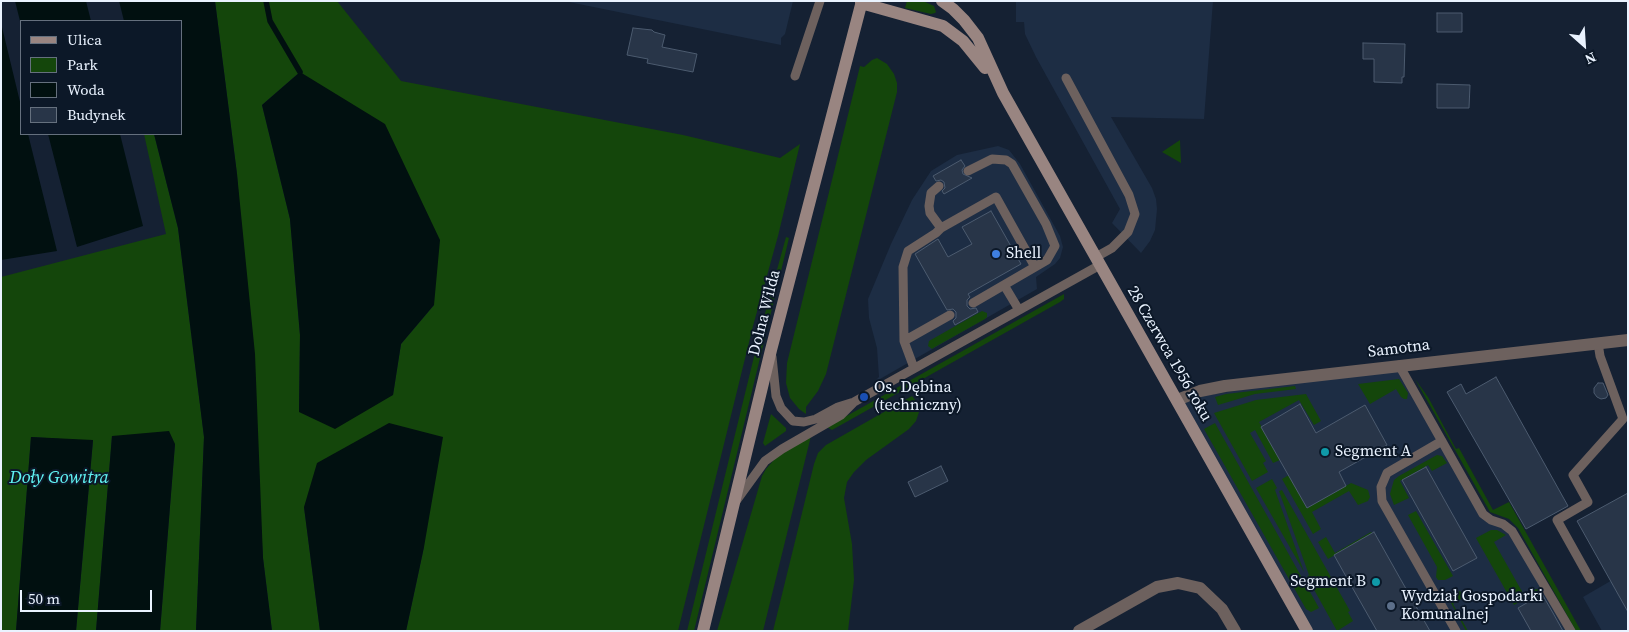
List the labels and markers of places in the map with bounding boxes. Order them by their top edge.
place label: Shell [1006,244,1041,264]
marker: Shell [990,248,1002,260]
place label: Os. Dębina (techniczny) [874,378,962,416]
marker: Os. Dębina (techniczny) [858,391,870,403]
place label: Segment A [1335,442,1411,462]
marker: Segment A [1319,446,1331,458]
place label: Segment B [1290,572,1366,592]
marker: Segment B [1370,576,1382,588]
place label: Wydział Gospodarki Komunalnej [1401,587,1543,625]
marker: Wydział Gospodarki Komunalnej [1385,600,1397,612]

